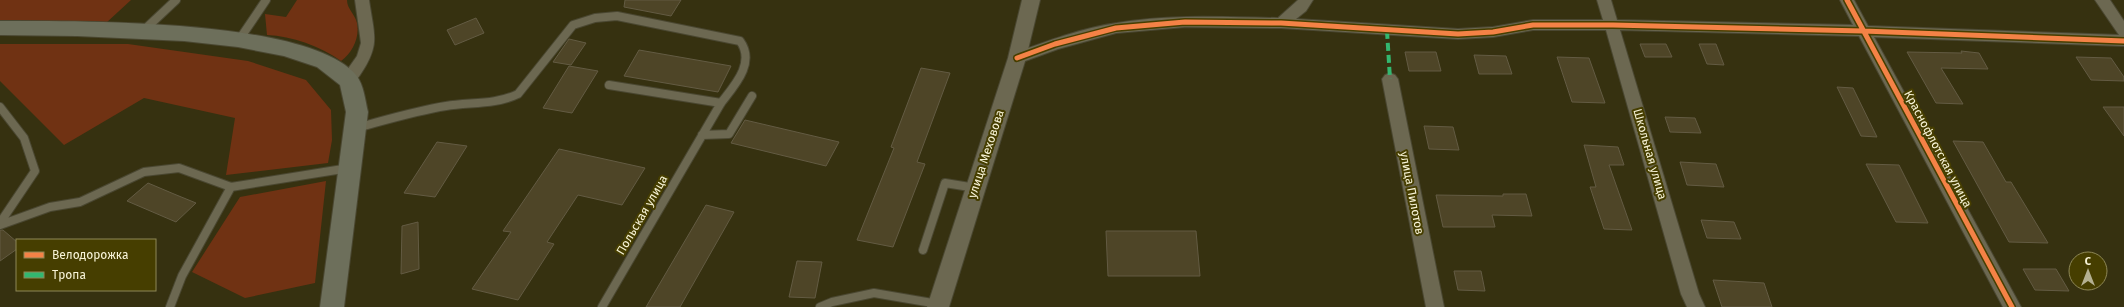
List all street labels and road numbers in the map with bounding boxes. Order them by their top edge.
street label: Краснофлотская улица [1901,88,1975,210]
street label: Школьная улица [1630,107,1670,201]
street label: улица Меховова [965,108,1007,200]
street label: улица Пилотов [1397,150,1427,236]
street label: Польская улица [614,173,670,257]

